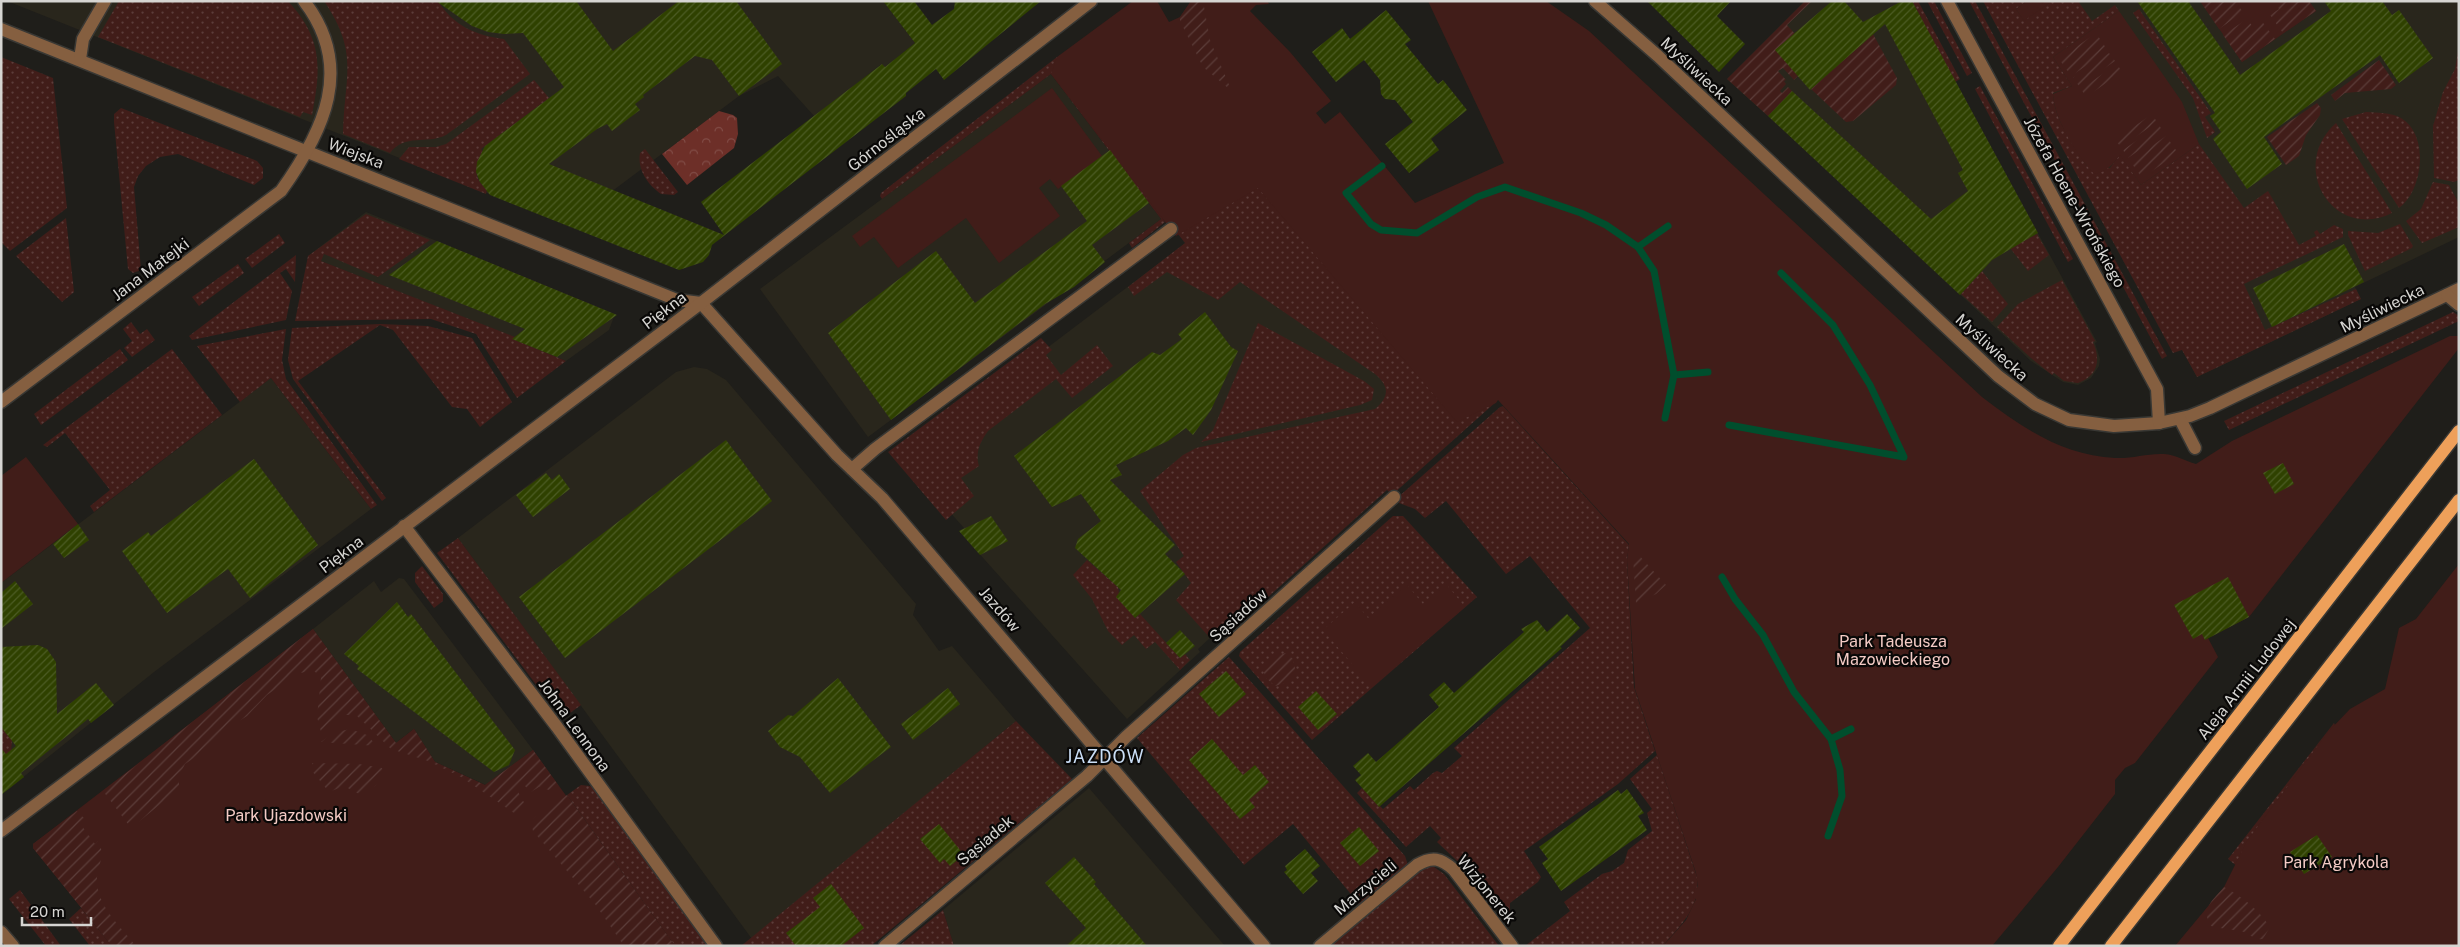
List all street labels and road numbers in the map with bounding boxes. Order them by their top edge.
street label: Myśliwiecka [1657,33,1736,109]
street label: Górnośląska [844,103,929,175]
street label: Józefa Hoene-Wrońskiego [2020,114,2129,291]
street label: Wiejska [325,134,386,173]
street label: Jana Matejki [108,234,193,305]
street label: Myśliwiecka [2337,280,2427,337]
street label: Piękna [639,288,690,333]
street label: Myśliwiecka [1951,310,2032,385]
street label: Piękna [316,532,367,577]
street label: Jazdów [975,583,1025,636]
street label: Sąsiadów [1205,584,1272,646]
street label: Aleja Armii Ludowej [2193,615,2299,743]
street label: Johna Lennona [535,675,615,775]
street label: Sąsiadek [953,811,1017,869]
street label: Wizjonerek [1453,851,1520,927]
street label: Marzycieli [1330,856,1400,919]

